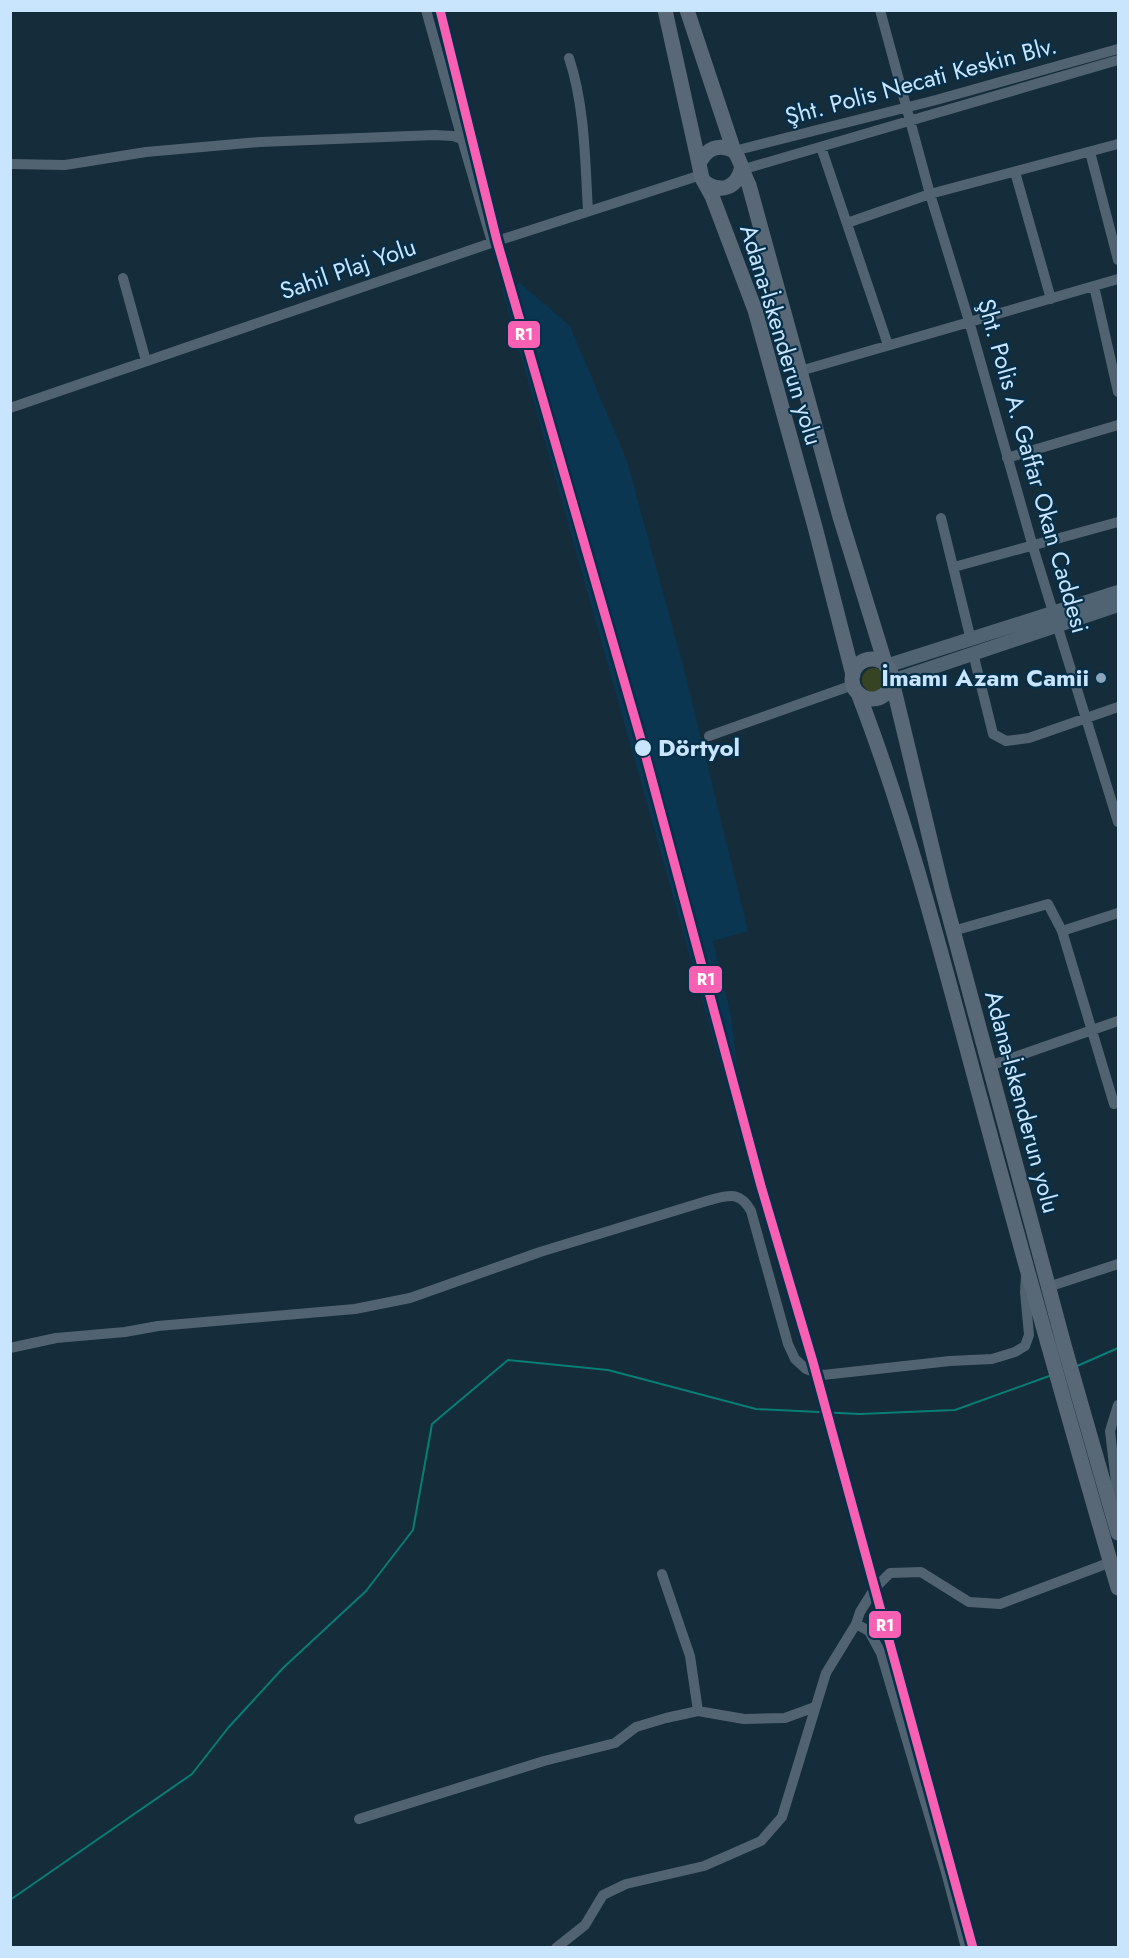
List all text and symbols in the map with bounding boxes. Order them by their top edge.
street label: Şht. Polis Necati Keskin Blv. [781,27,1061,134]
street label: Adana-İskenderun yolu [731,220,832,449]
street label: Sahil Plaj Yolu [275,229,421,308]
street label: Şht. Polis A. Gaffar Okan Caddesi [969,295,1098,637]
line badge: R1 [507,320,541,349]
text: R1 [515,323,533,346]
place label: İmamı Azam Camii [881,660,1089,695]
marker: İmamı Azam Camii [1094,671,1108,685]
place label: Dörtyol [658,730,740,765]
marker: Dörtyol [633,738,653,758]
line badge: R1 [688,965,723,994]
text: R1 [697,968,715,991]
street label: Adana-İskenderun yolu [976,987,1069,1217]
line badge: R1 [868,1610,902,1639]
text: R1 [876,1614,894,1637]

